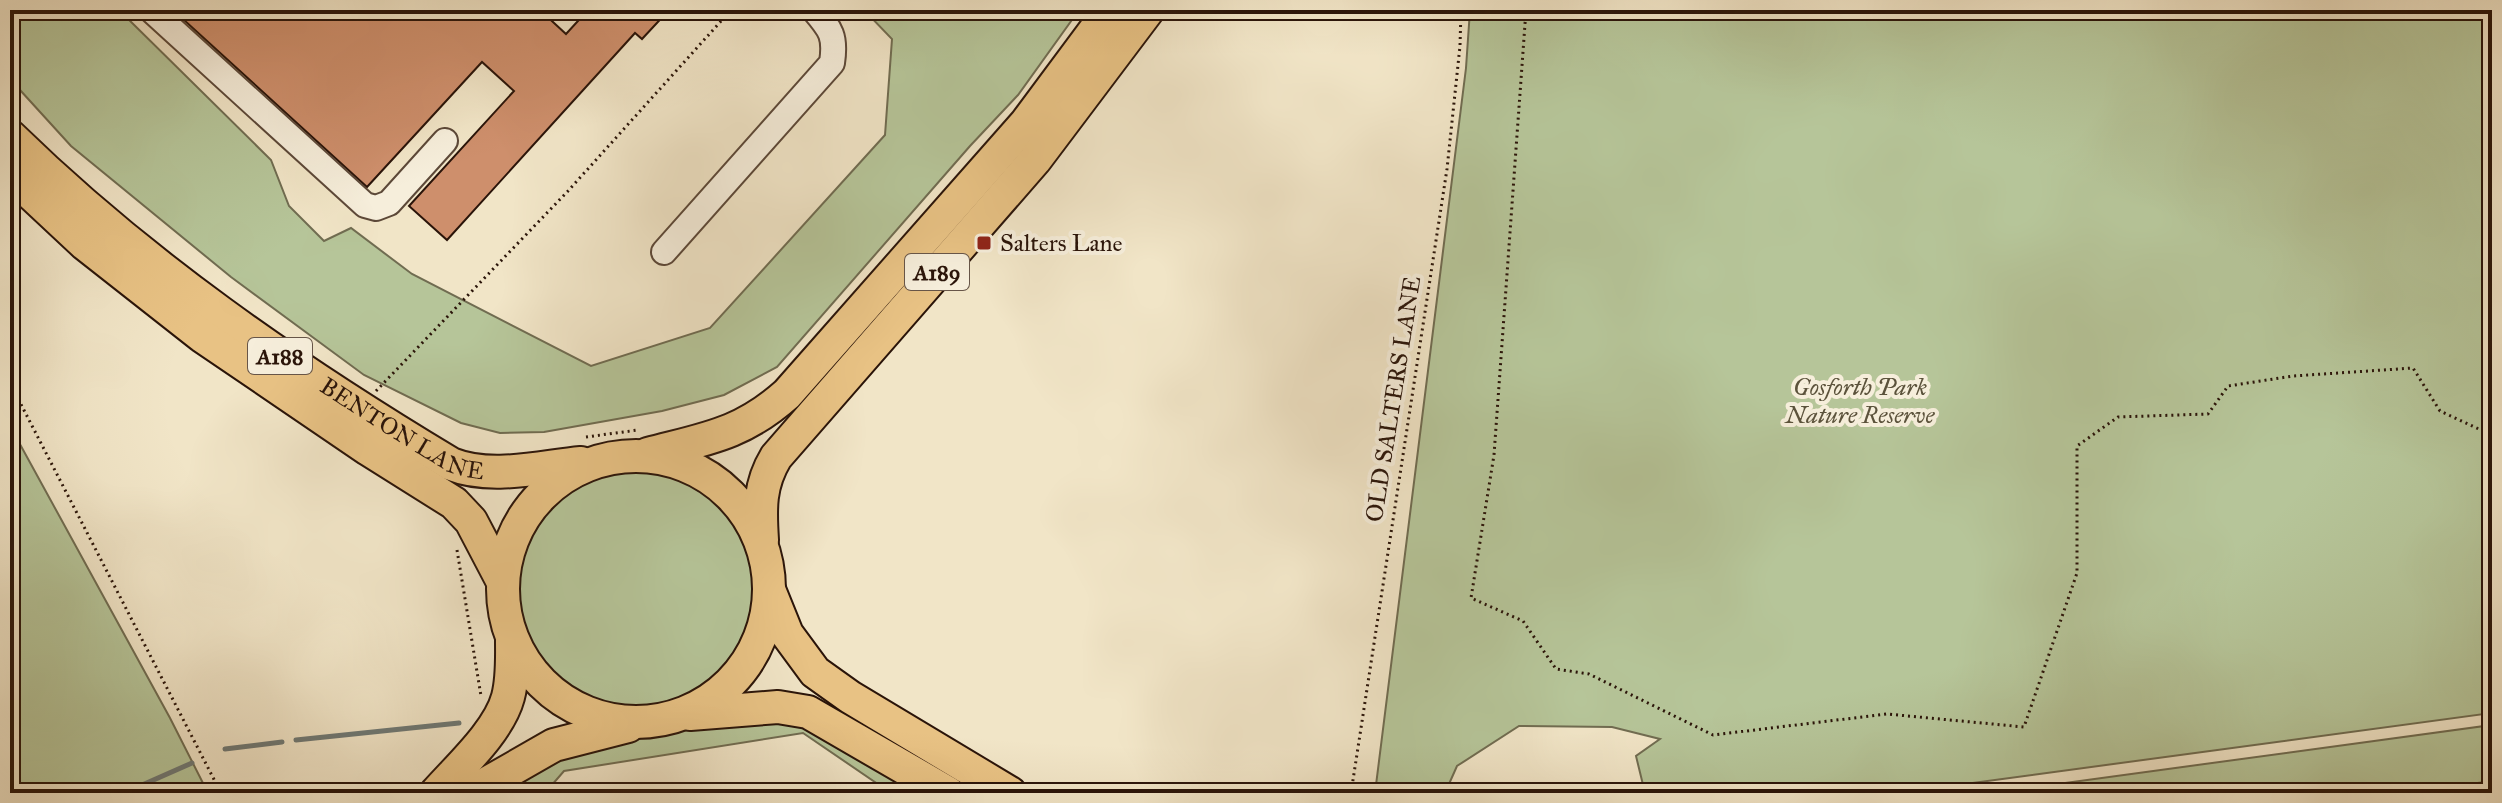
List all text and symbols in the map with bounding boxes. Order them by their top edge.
place label: Salters Lane [1000,228,1123,258]
marker: Salters Lane [975,234,993,252]
road number: A189 [905,254,969,290]
street label: OLD SALTERS LANE [1359,274,1427,524]
road number: A188 [248,338,312,374]
street label: BENTON LANE [314,371,486,486]
park label: Gosforth Park Nature Reserve [1784,372,1936,430]

